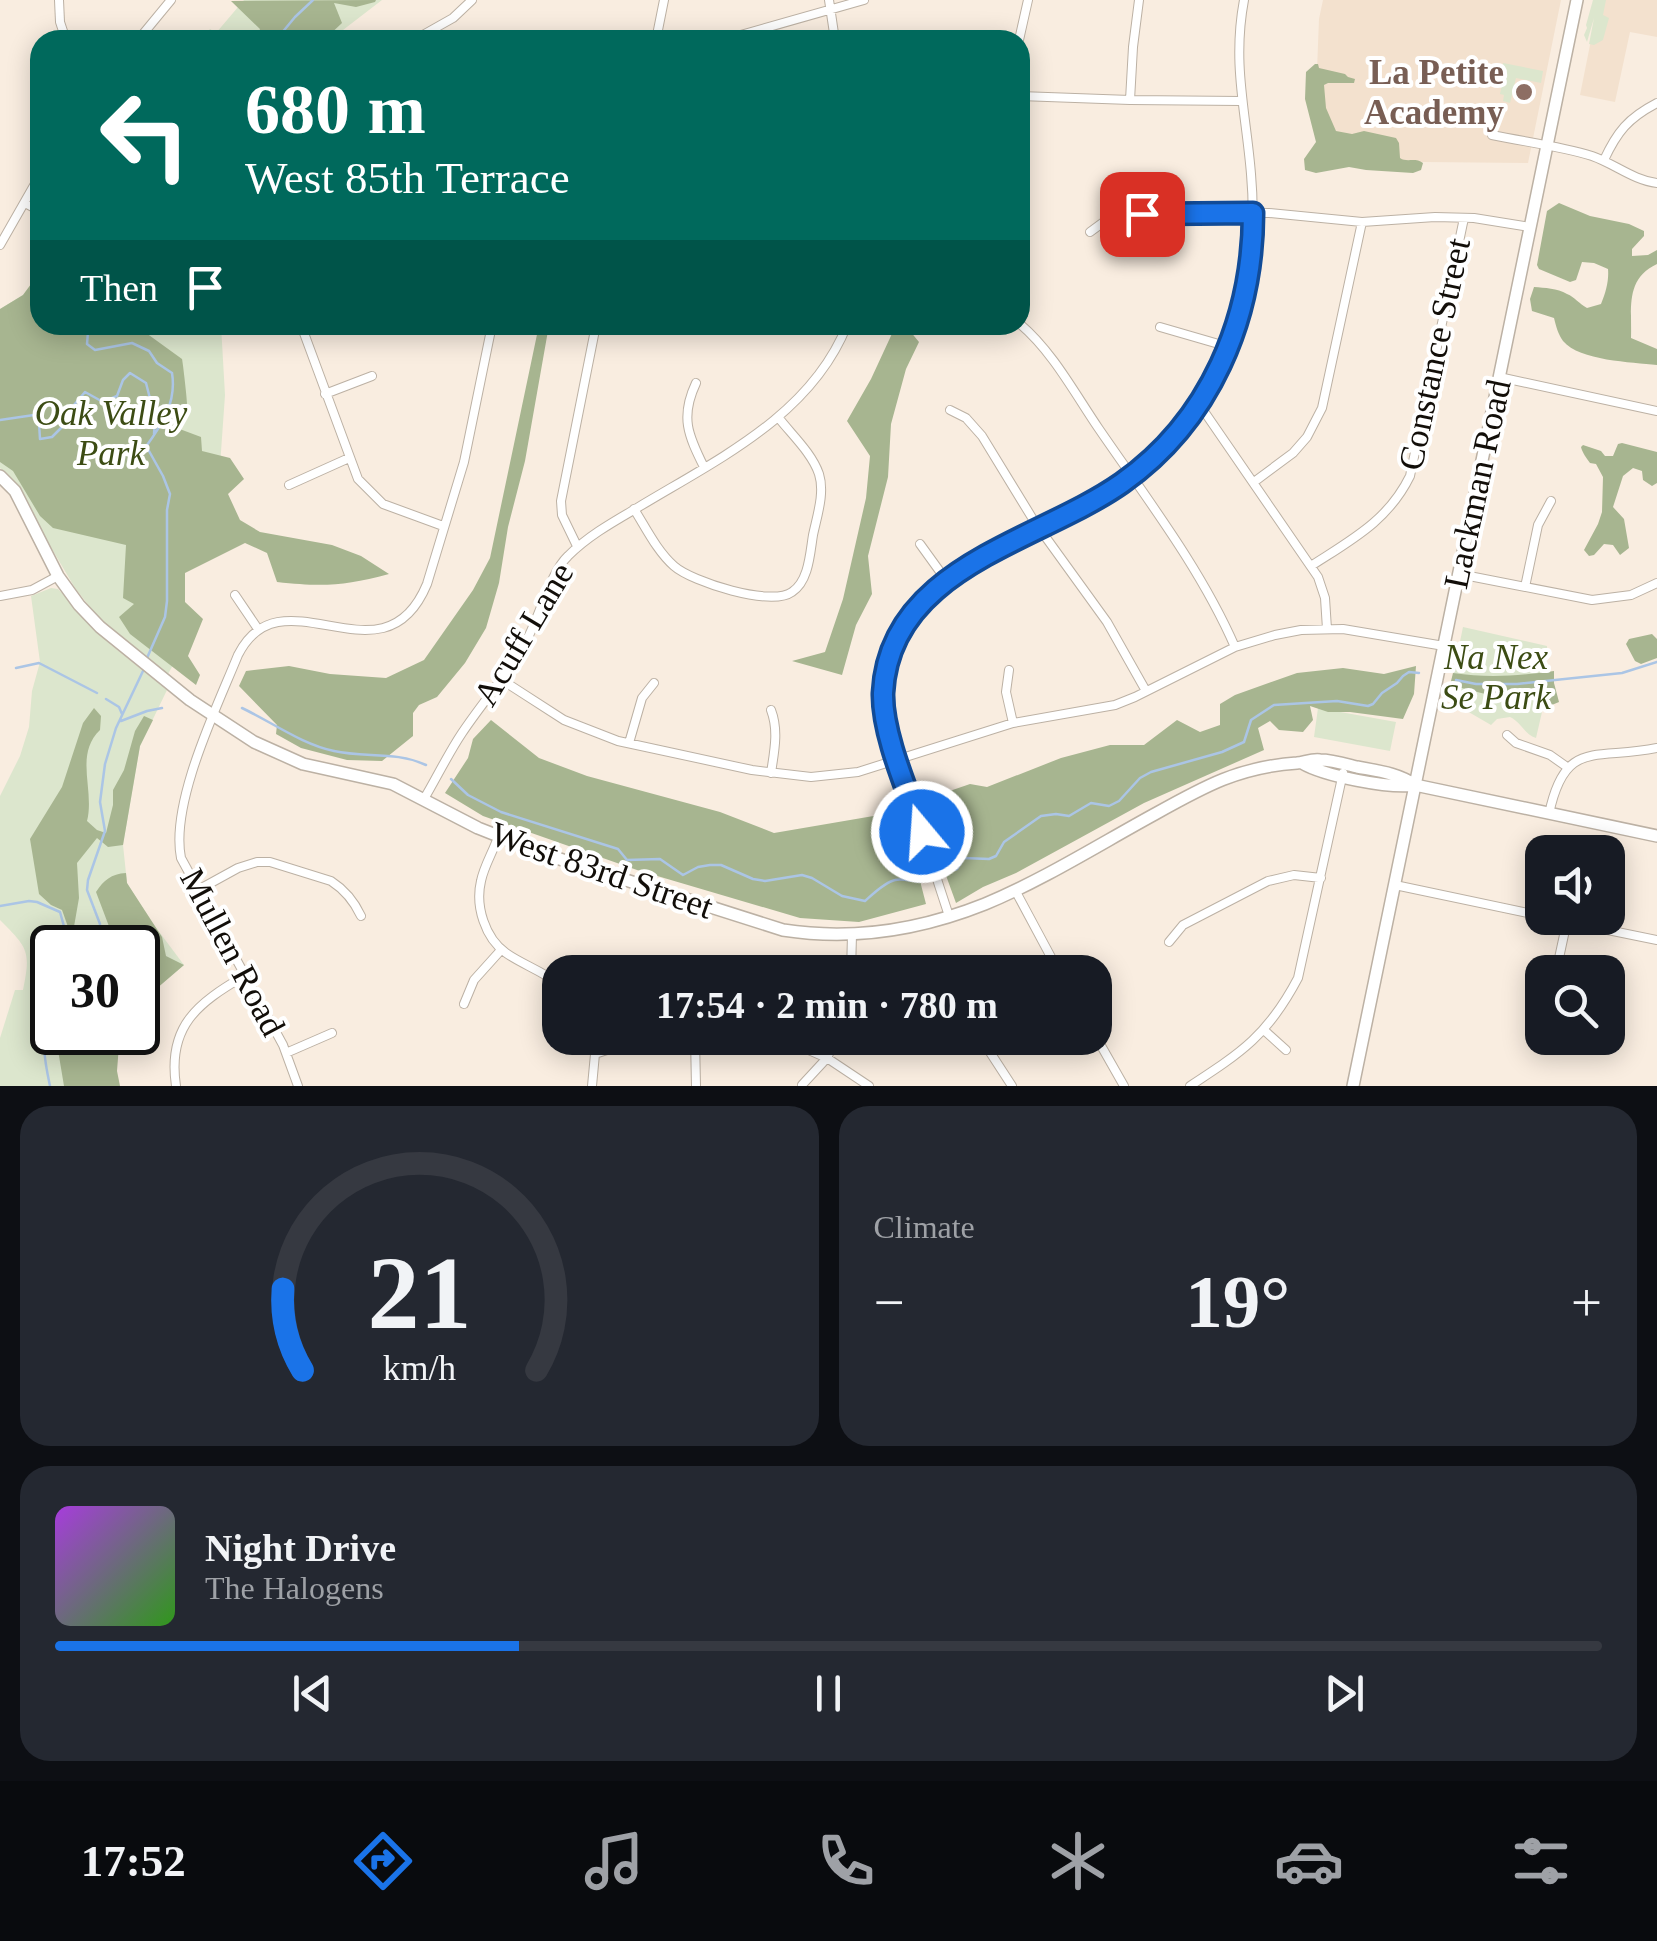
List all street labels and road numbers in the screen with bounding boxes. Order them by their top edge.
street label: Constance Street [1391,234,1478,474]
street label: Lackman Road [1436,375,1519,592]
street label: Acuff Lane [466,556,581,713]
street label: West 83rd Street [486,814,718,927]
street label: Mullen Road [172,862,293,1043]

